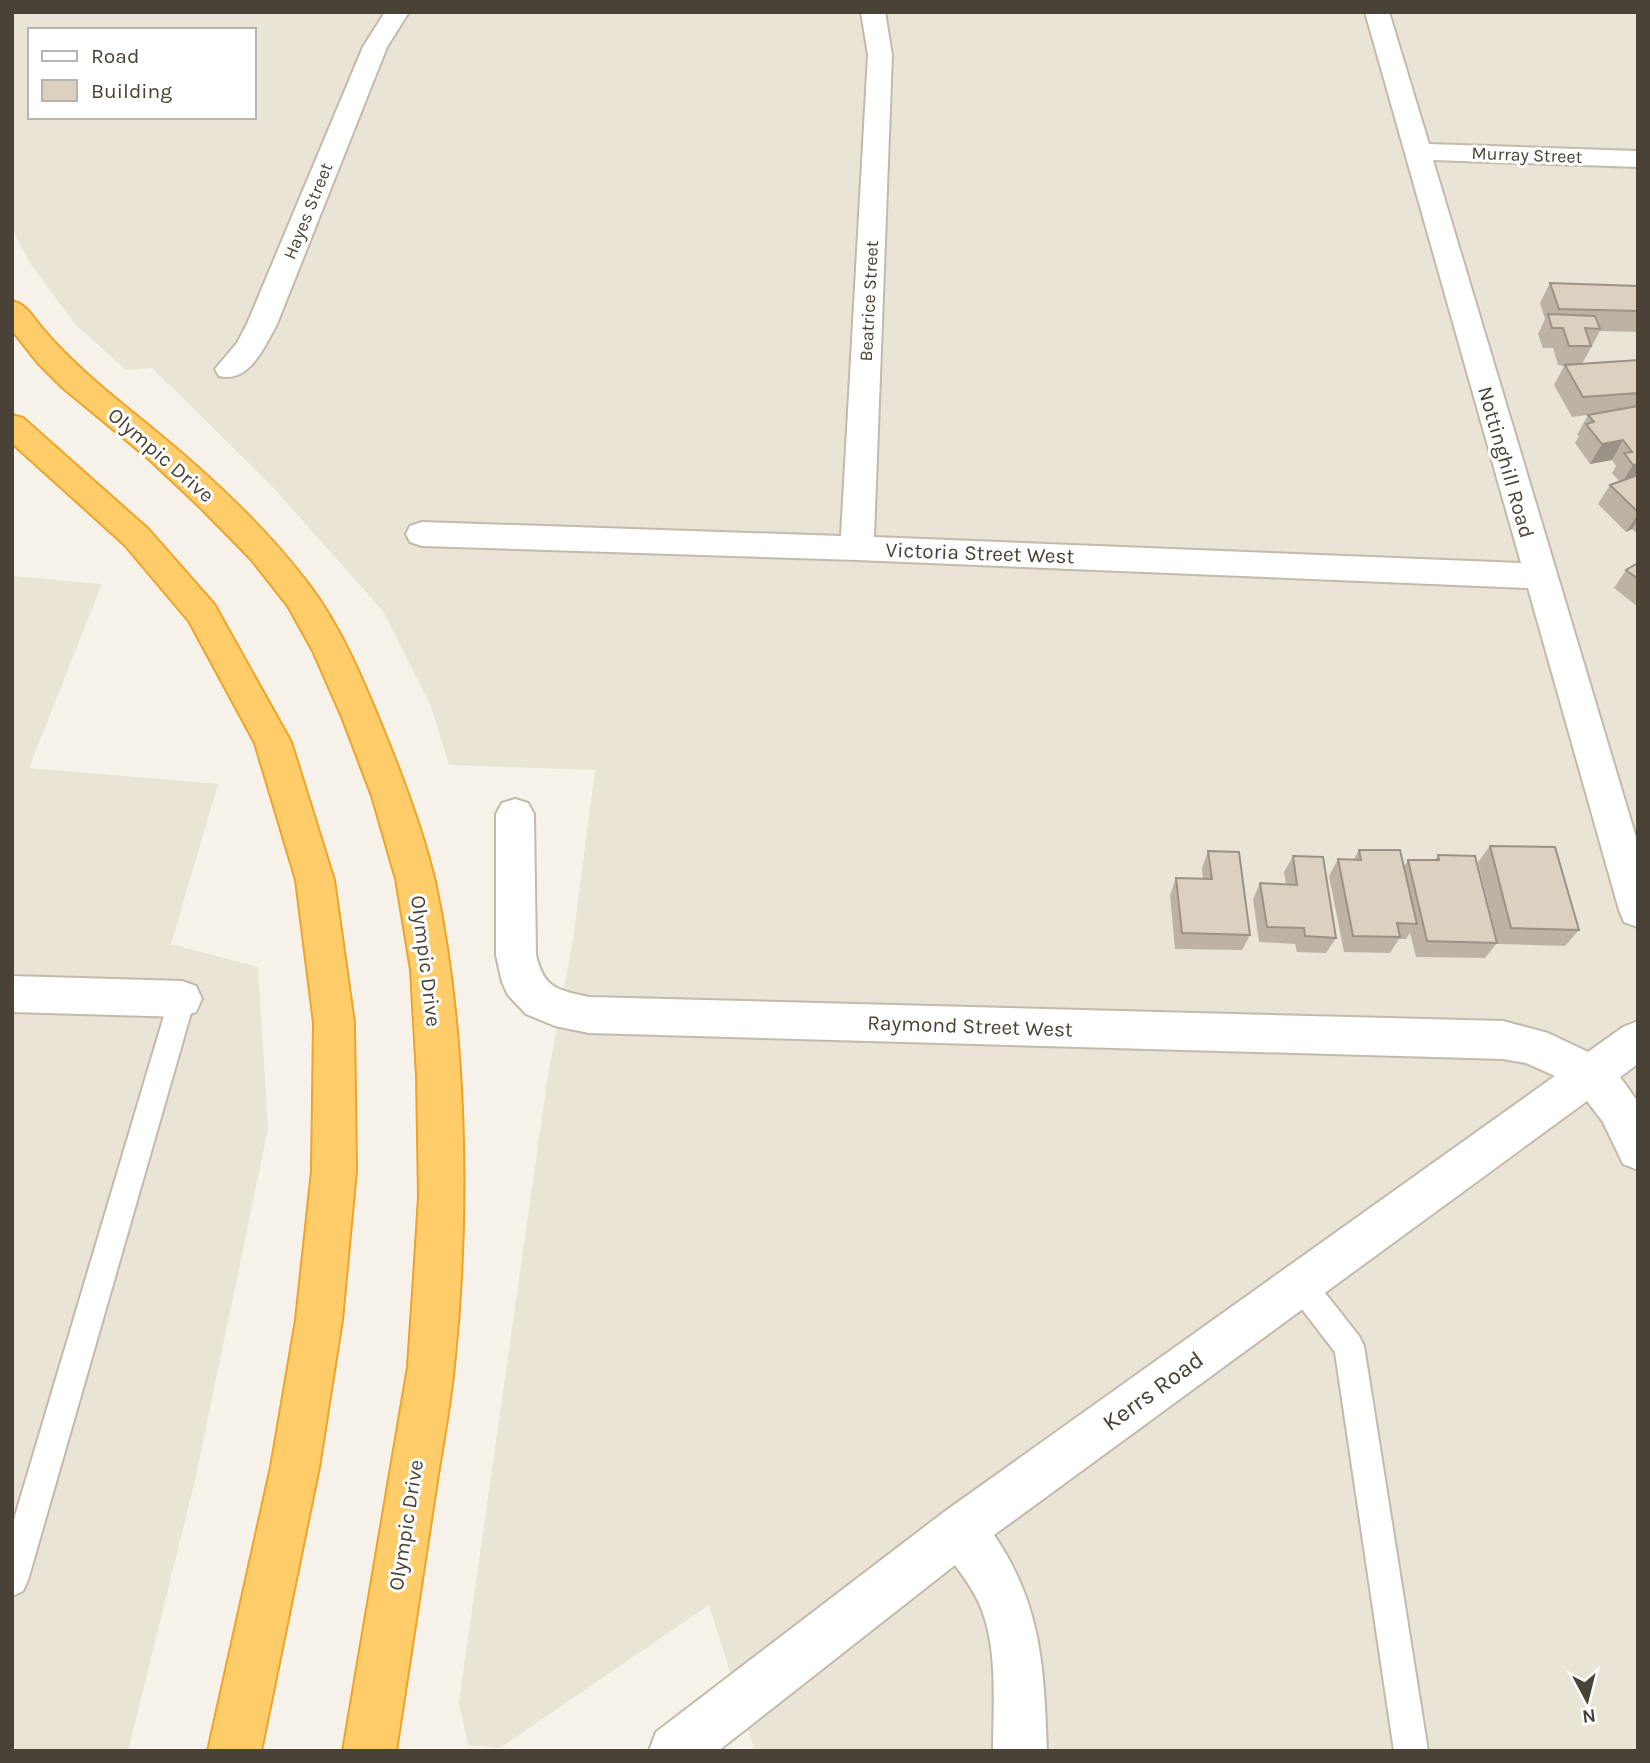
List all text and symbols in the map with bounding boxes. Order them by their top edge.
legend [28,28,256,119]
text: Road [91,44,139,68]
text: Building [91,79,172,103]
street label: Murray Street [1471,142,1583,168]
street label: Hayes Street [279,159,338,263]
street label: Beatrice Street [855,240,883,362]
street label: Nottinghill Road [1473,383,1539,541]
street label: Olympic Drive [103,403,219,507]
street label: Victoria Street West [885,538,1075,568]
street label: Olympic Drive [406,894,446,1028]
street label: Raymond Street West [867,1010,1073,1042]
street label: Kerrs Road [1097,1345,1209,1437]
street label: Olympic Drive [384,1458,428,1592]
north arrow [1552,1665,1622,1735]
text: N [1581,1704,1597,1728]

